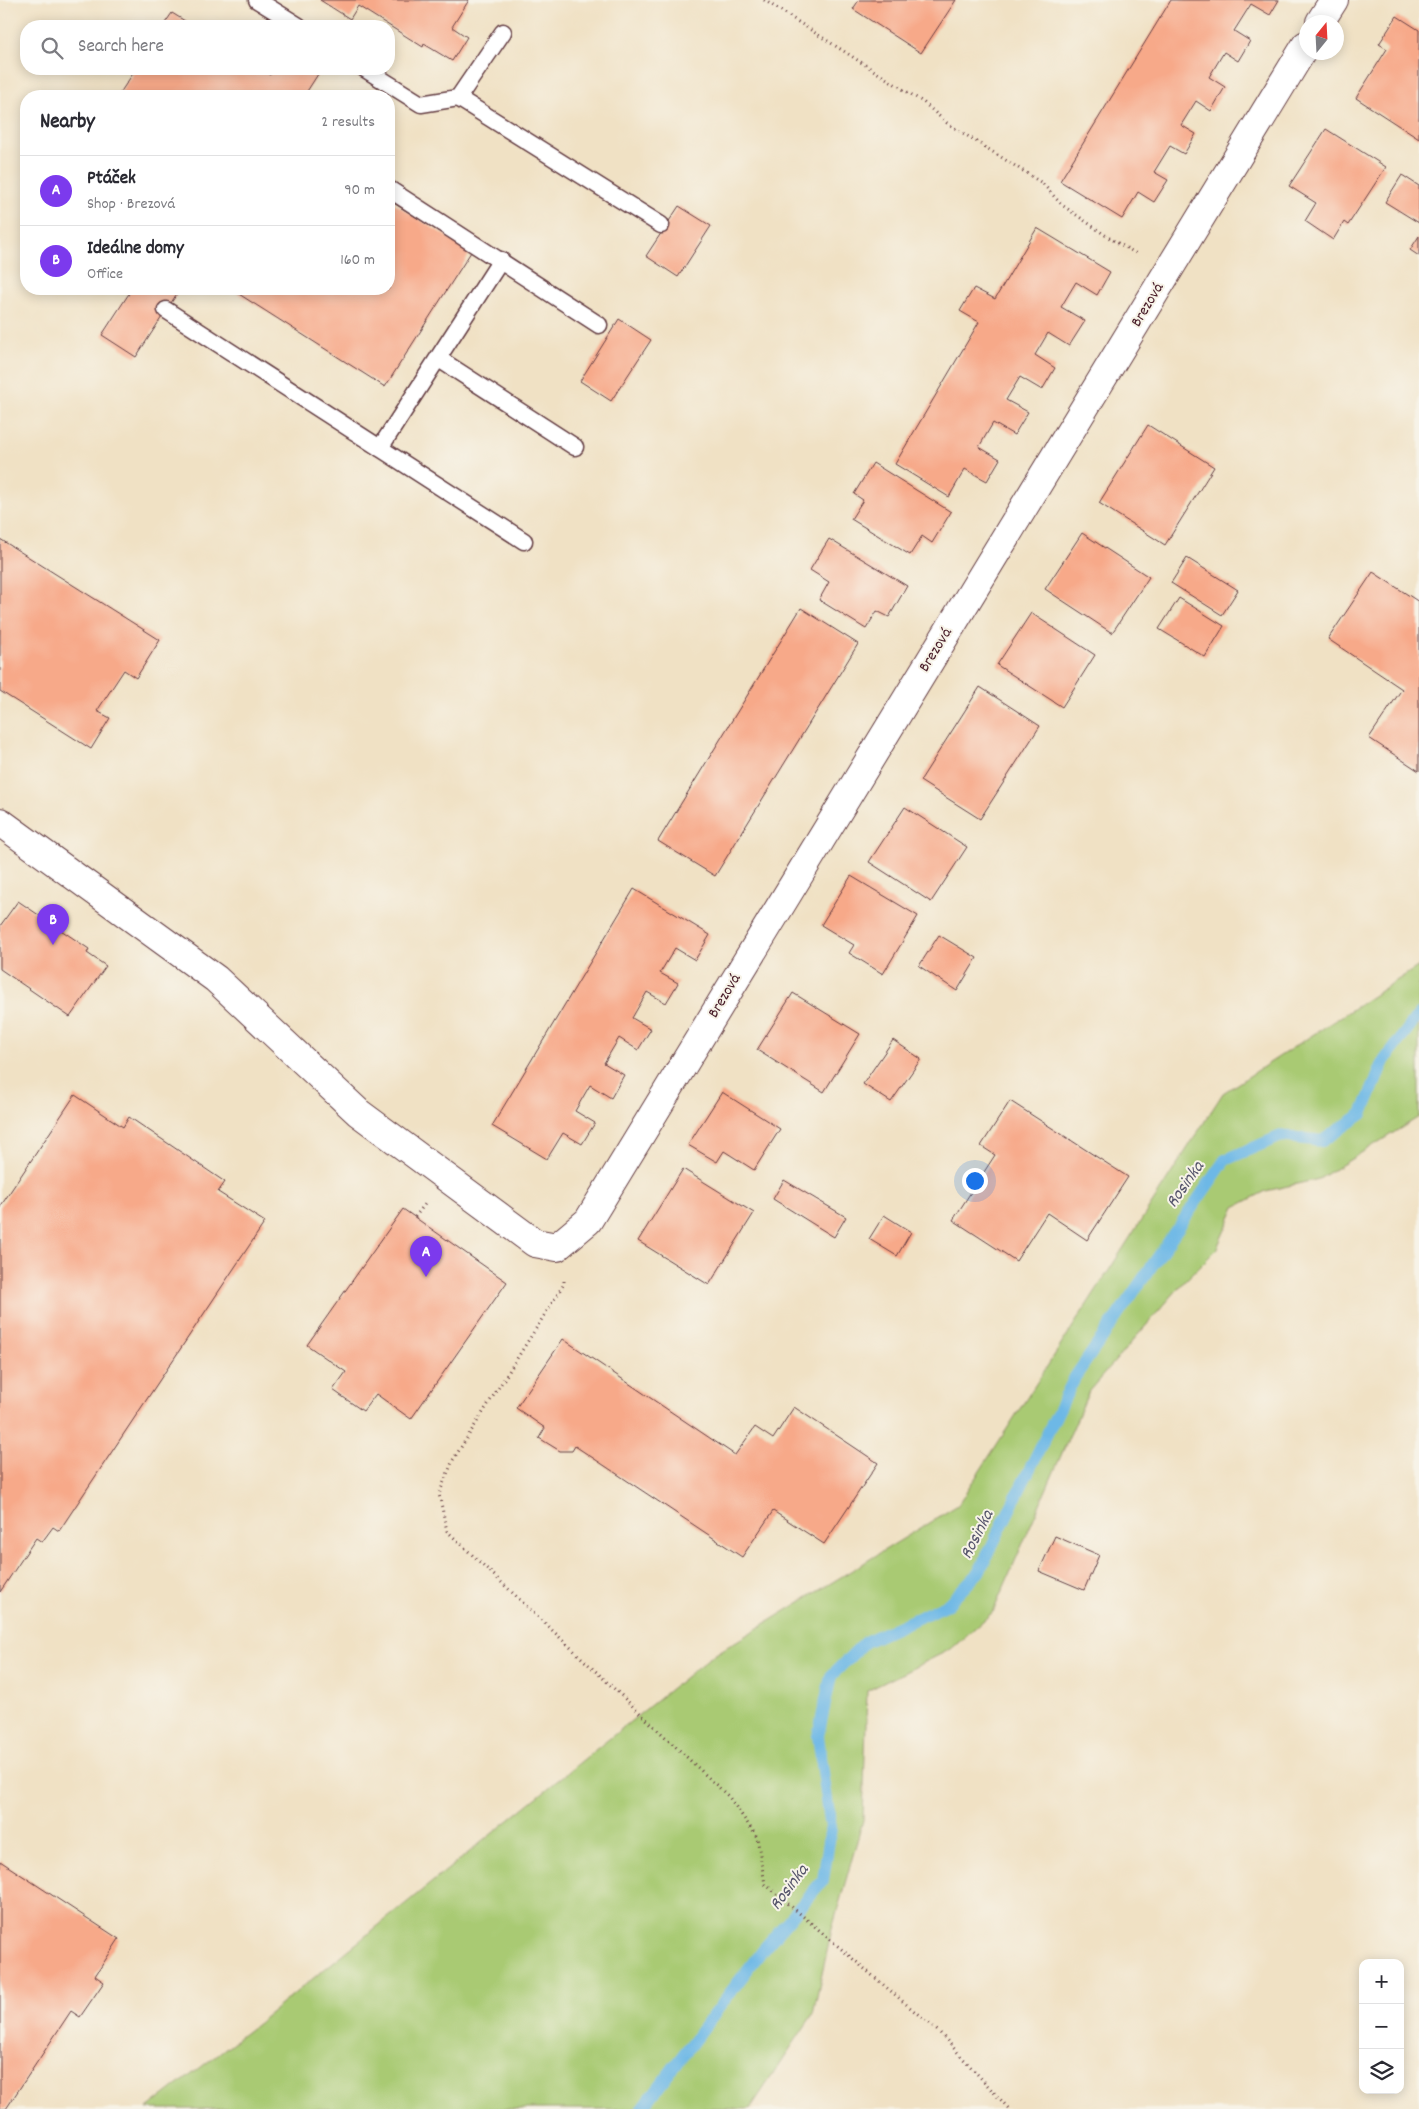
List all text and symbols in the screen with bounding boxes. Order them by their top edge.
north arrow [1299,15,1344,60]
search box [20,20,395,75]
icon: search [38,34,66,62]
text: Search here [78,34,164,61]
text: Nearby [40,108,95,138]
text: 2 results [321,111,375,134]
text: Ptáček [87,166,136,193]
text: A [52,179,60,202]
text: 90 m [344,179,375,202]
text: Shop · Brezová [87,193,175,216]
text: Ideálne domy [87,236,184,263]
text: B [52,249,60,272]
text: 160 m [340,249,375,272]
text: Office [87,263,123,286]
street label: Brezová [1126,278,1170,332]
street label: Brezová [913,623,959,677]
pin: B [37,904,69,945]
street label: Brezová [703,969,747,1023]
water label: Rosinka [1161,1155,1212,1213]
your location [962,1168,988,1194]
pin: A [410,1236,442,1277]
water label: Rosinka [955,1505,1002,1564]
water label: Rosinka [764,1859,816,1916]
map controls [1359,1959,1404,2094]
button: + [1359,1959,1404,2004]
button: − [1359,2004,1404,2049]
button: layers [1359,2049,1404,2094]

